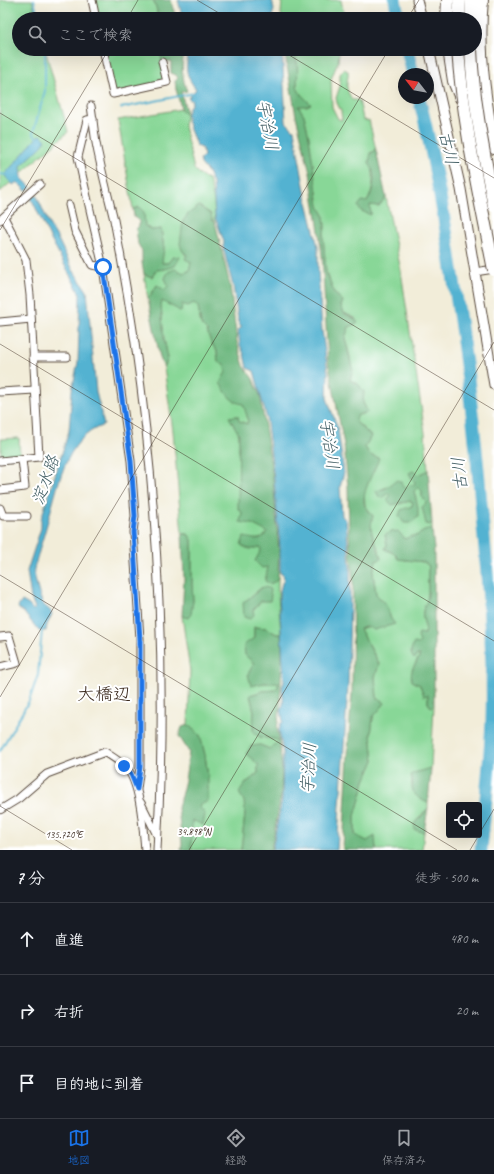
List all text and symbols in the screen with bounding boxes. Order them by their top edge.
search box [12,12,482,56]
icon: search [26,23,48,45]
text: ここで検索 [58,26,133,45]
north arrow [398,68,434,104]
water label: 宇治川 [252,98,283,152]
water label: 古川 [435,129,462,167]
route start [94,258,112,276]
water label: 宇治川 [316,417,343,471]
water label: 淀水路 [27,452,64,508]
water label: 古川 [447,456,472,492]
district label: 大橋辺 [77,683,131,705]
water label: 宇治川 [297,742,320,794]
route end [115,757,133,775]
map controls [446,802,482,838]
button: locate [446,802,482,838]
text: 34.898°N [177,825,213,838]
text: 135.720°E [45,828,84,841]
text: 7 分 [16,868,45,889]
text: 徒歩 · 500 m [415,870,478,886]
icon: ahead [16,928,38,950]
text: 直進 [54,931,84,950]
text: 480 m [450,931,478,947]
icon: right [16,1000,38,1022]
text: 右折 [54,1003,84,1022]
text: 20 m [456,1003,478,1019]
icon: arrive [16,1072,38,1094]
text: 目的地に到着 [54,1075,144,1094]
tab: 地図 [68,1127,90,1167]
tab: 経路 [225,1127,247,1167]
tab: 保存済み [382,1127,426,1167]

